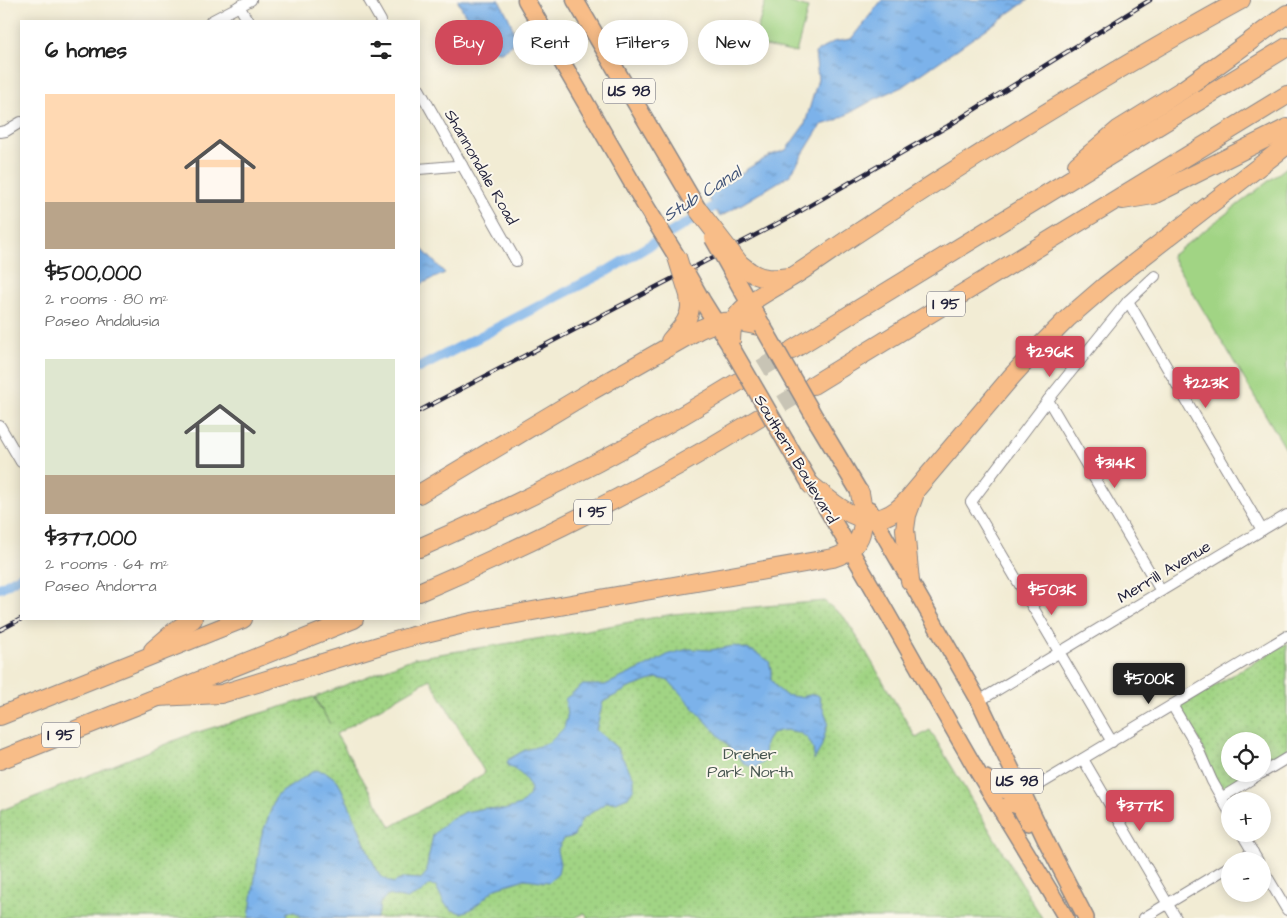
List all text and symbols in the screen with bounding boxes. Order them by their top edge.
chip: Buy [435,20,503,65]
chip: Rent [513,20,588,65]
chip: Filters [598,20,688,65]
chip: New [698,20,769,65]
text: 6 homes [45,36,127,65]
icon: filters [367,36,395,64]
road number: US 98 [603,78,655,104]
street label: Shannondale Road [439,105,523,229]
icon: home [175,126,265,216]
water label: Stub Canal [658,159,748,228]
text: $500,000 [45,259,142,288]
text: 2 rooms · 80 m² [45,288,168,310]
road number: I 95 [927,292,965,316]
text: Paseo Andalusia [45,310,159,332]
pin: $296K [1015,336,1085,378]
text: $296K [1027,341,1073,363]
pin: $223K [1171,366,1241,409]
text: $223K [1183,372,1229,394]
street label: Southern Boulevard [749,390,843,528]
icon: home [175,391,265,481]
pin: $314K [1080,446,1150,489]
text: $314K [1095,452,1135,474]
road number: I 95 [574,500,612,524]
text: $377,000 [45,524,137,553]
street label: Merrill Avenue [1113,535,1215,609]
text: 2 rooms · 64 m² [45,553,169,575]
pin: $503K [1017,574,1087,616]
text: Paseo Andorra [45,575,157,597]
text: $503K [1028,579,1076,601]
pin: $500K [1114,662,1184,705]
text: $500K [1124,668,1174,690]
road number: I 95 [42,722,80,748]
map controls [1221,732,1271,902]
button: locate [1221,732,1271,782]
park label: Dreher Park North [707,743,793,783]
road number: US 98 [991,768,1043,794]
pin: $377K [1105,790,1175,832]
button: + [1221,792,1271,842]
text: $377K [1117,795,1163,817]
button: − [1221,852,1271,902]

